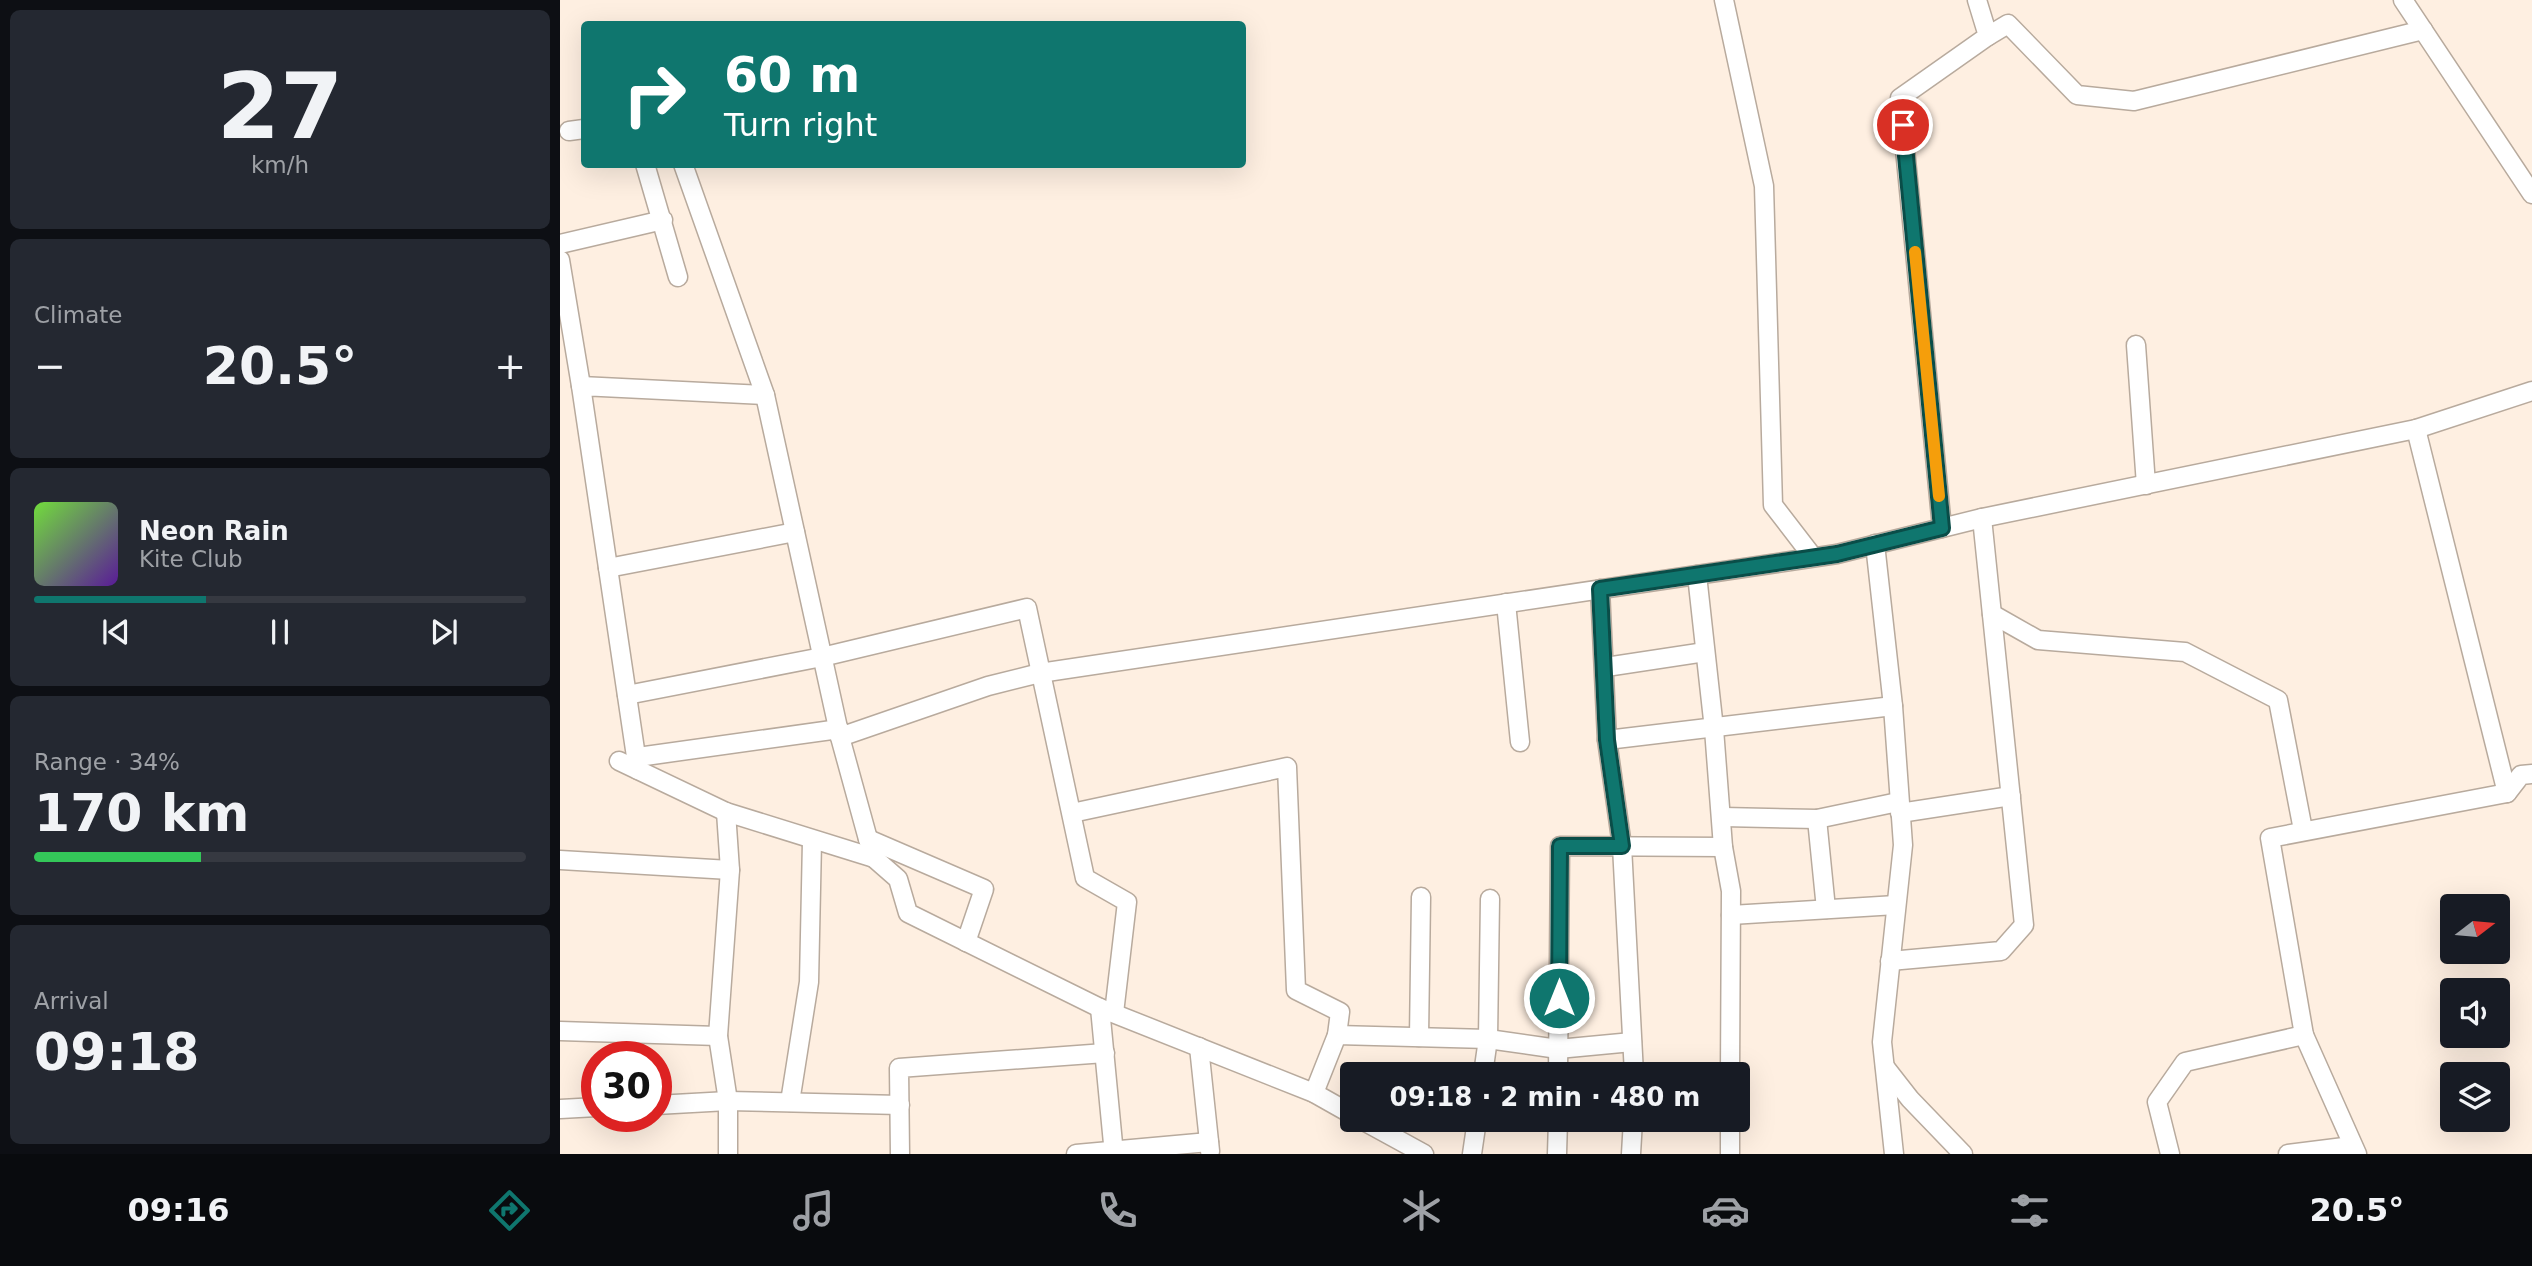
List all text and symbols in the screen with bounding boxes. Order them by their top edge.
text: 60 m [724,47,860,104]
icon: right [609,49,700,140]
text: 27 [217,54,343,159]
pin [1873,95,1933,155]
text: Turn right [724,106,877,144]
icon: arrive [1884,106,1922,144]
text: km/h [251,152,309,178]
text: Climate [34,302,123,328]
text: 20.5° [203,336,357,396]
text: − [34,344,66,388]
text: + [494,344,526,388]
text: Neon Rain [139,516,289,546]
text: Kite Club [139,546,243,572]
icon: previous [97,613,135,651]
icon: pause [261,613,299,651]
icon: next [425,613,463,651]
text: Range · 34% [34,749,180,775]
text: 170 km [34,783,249,843]
north arrow [2440,894,2510,964]
map controls [2440,894,2510,1132]
position arrow [1522,961,1596,1035]
button: sound [2440,978,2510,1048]
text: Arrival [34,988,109,1014]
text: 09:18 [34,1022,200,1082]
speed limit sign: 30 [581,1041,672,1132]
button: layers [2440,1062,2510,1132]
text: 09:18 · 2 min · 480 m [1390,1082,1700,1112]
icon: directions [485,1186,534,1235]
icon: music [789,1186,838,1235]
icon: phone [1093,1186,1142,1235]
icon: climate [1397,1186,1446,1235]
icon: car [1701,1186,1750,1235]
icon: filters [2005,1186,2054,1235]
text: 09:16 [128,1191,229,1229]
text: 20.5° [2309,1191,2404,1229]

